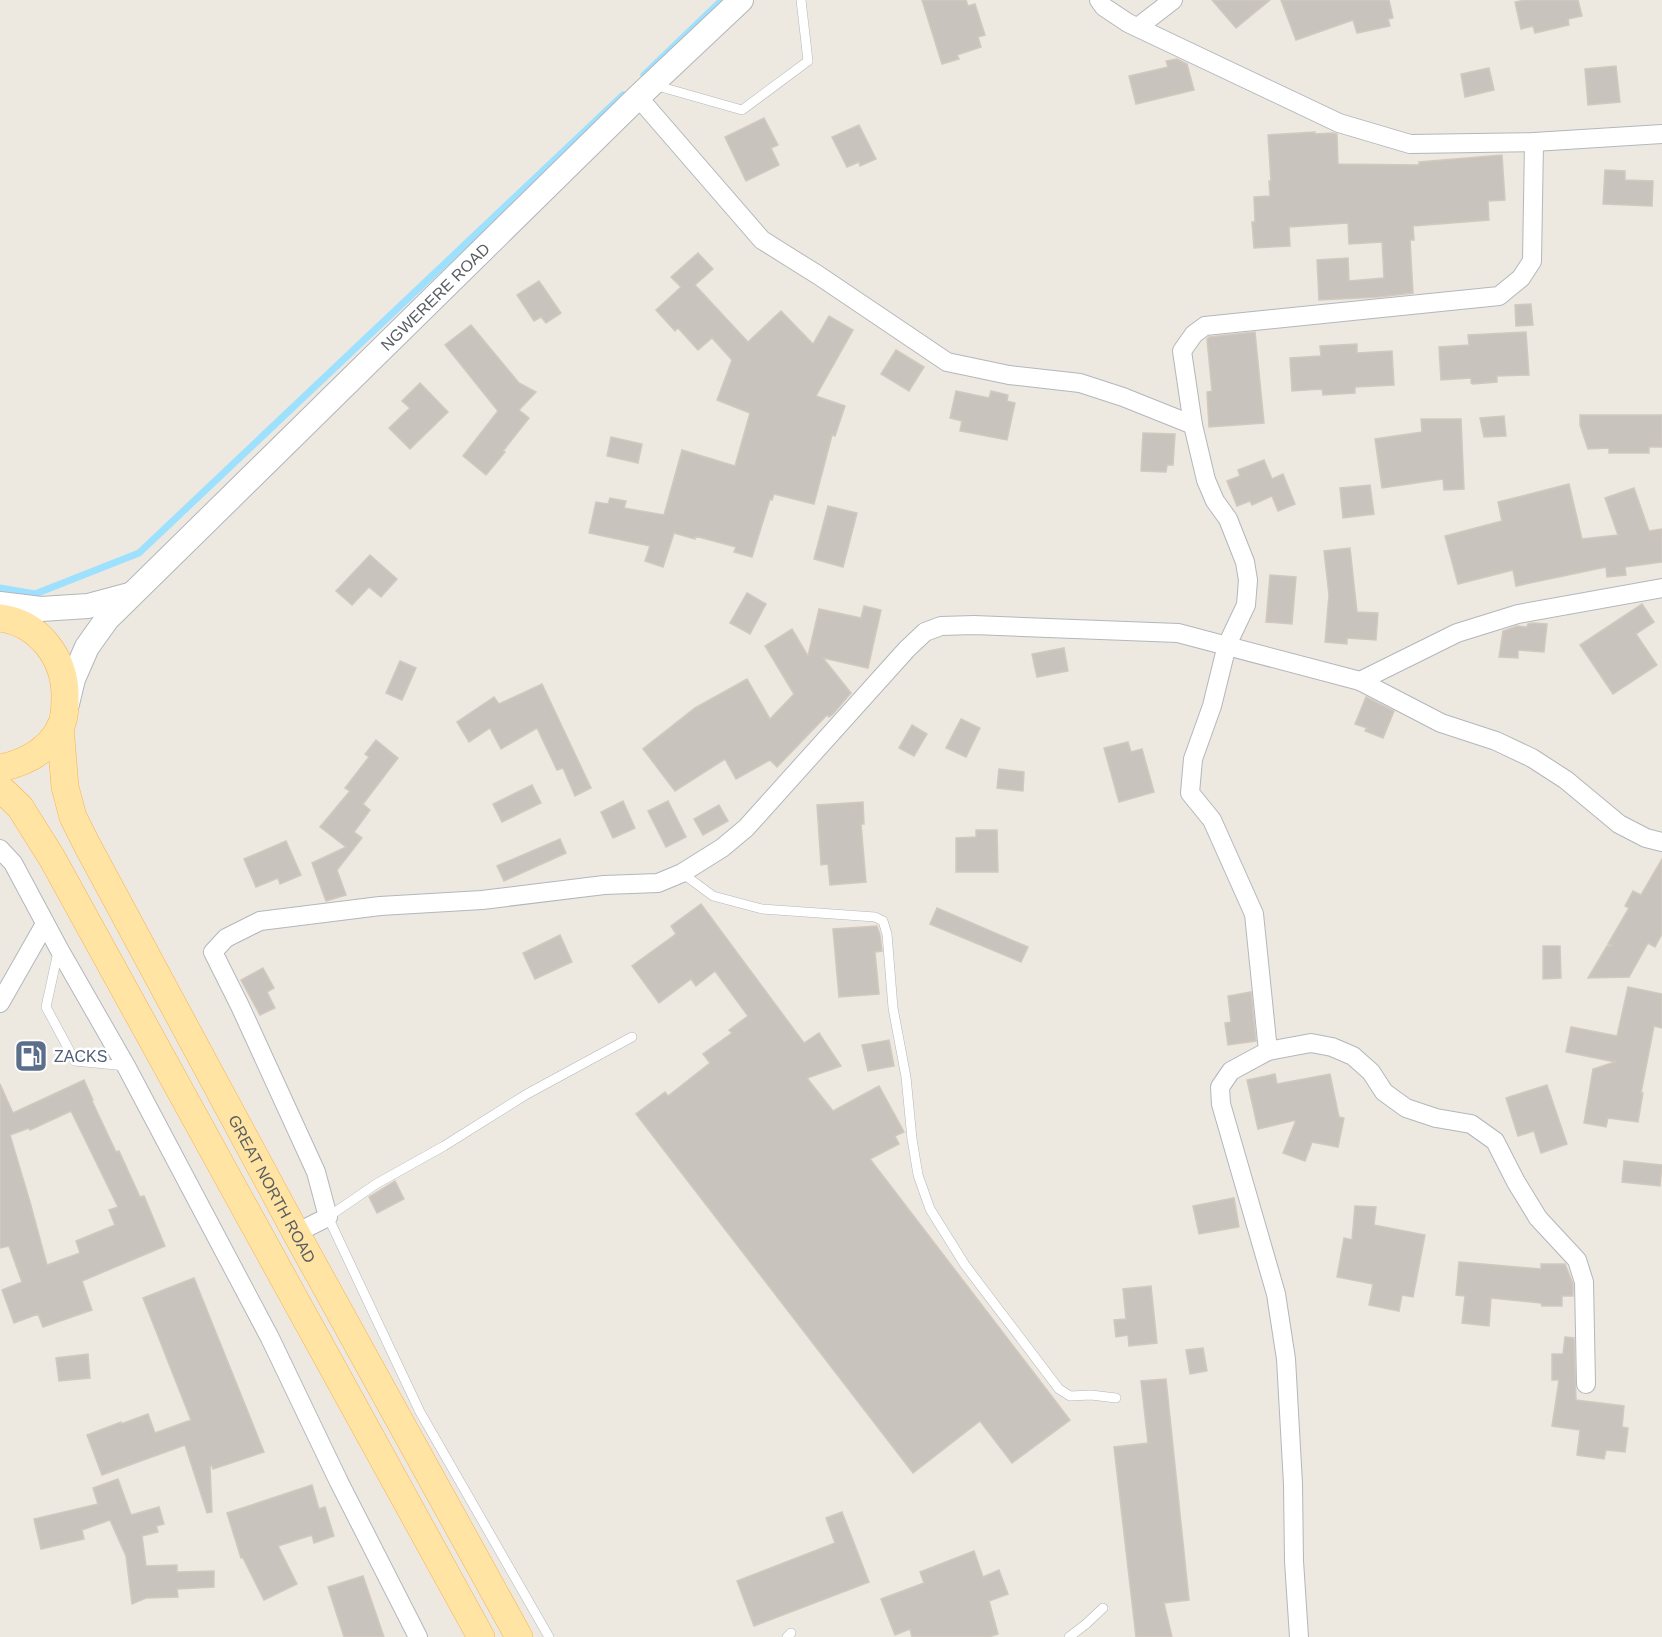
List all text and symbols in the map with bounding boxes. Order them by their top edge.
street label: NGWERERE ROAD [377,240,493,353]
fuel station icon: ZACKS [13,1038,49,1074]
place label: ZACKS [54,1048,107,1065]
street label: GREAT NORTH ROAD [225,1112,319,1266]

